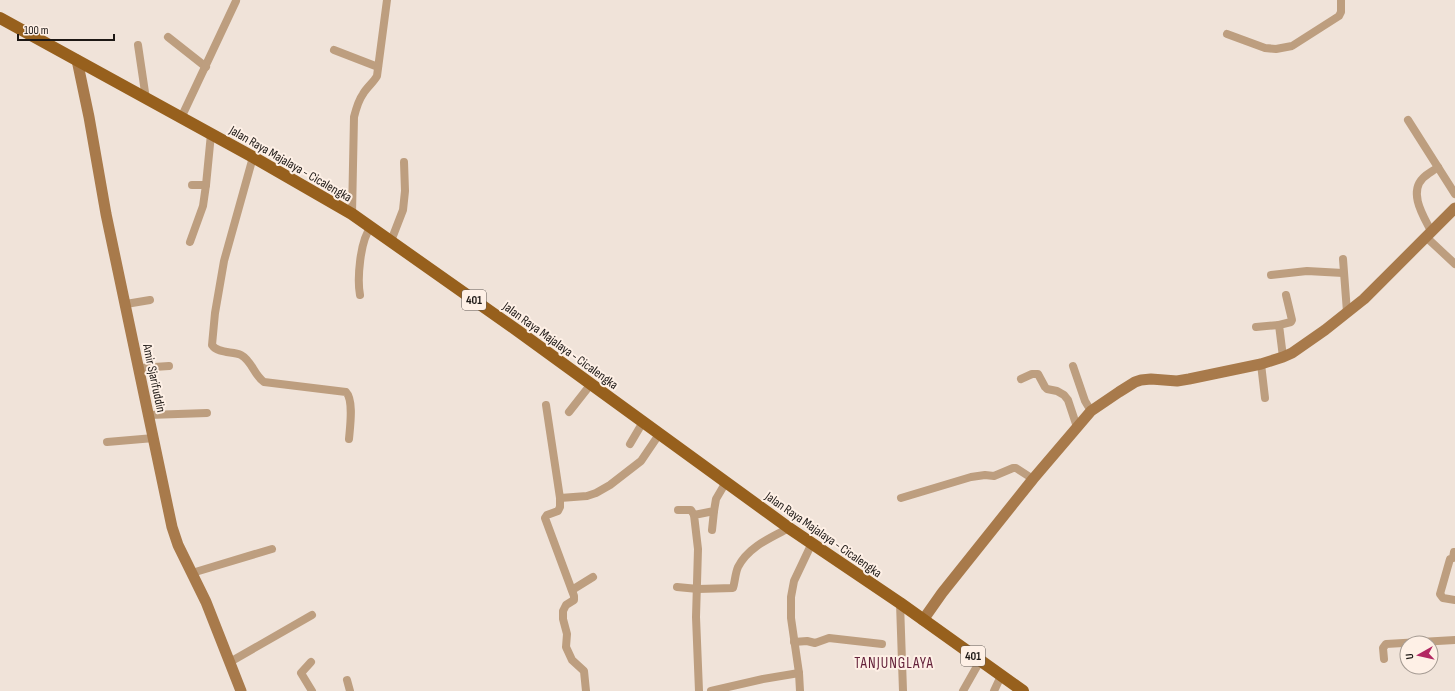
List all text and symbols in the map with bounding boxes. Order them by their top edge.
scale bar [18,16,114,42]
text: 100 m [24,23,49,38]
street label: Jalan Raya Majalaya - Cicalengka [226,122,355,205]
road number: 401 [462,290,486,310]
street label: Jalan Raya Majalaya - Cicalengka [499,298,621,393]
street label: Amir Sjarifuddin [139,342,169,414]
street label: Jalan Raya Majalaya - Cicalengka [761,488,885,581]
north arrow [1399,635,1439,675]
road number: 401 [961,646,985,666]
text: U [1403,652,1416,660]
district label: TANJUNGLAYA [854,654,934,673]

